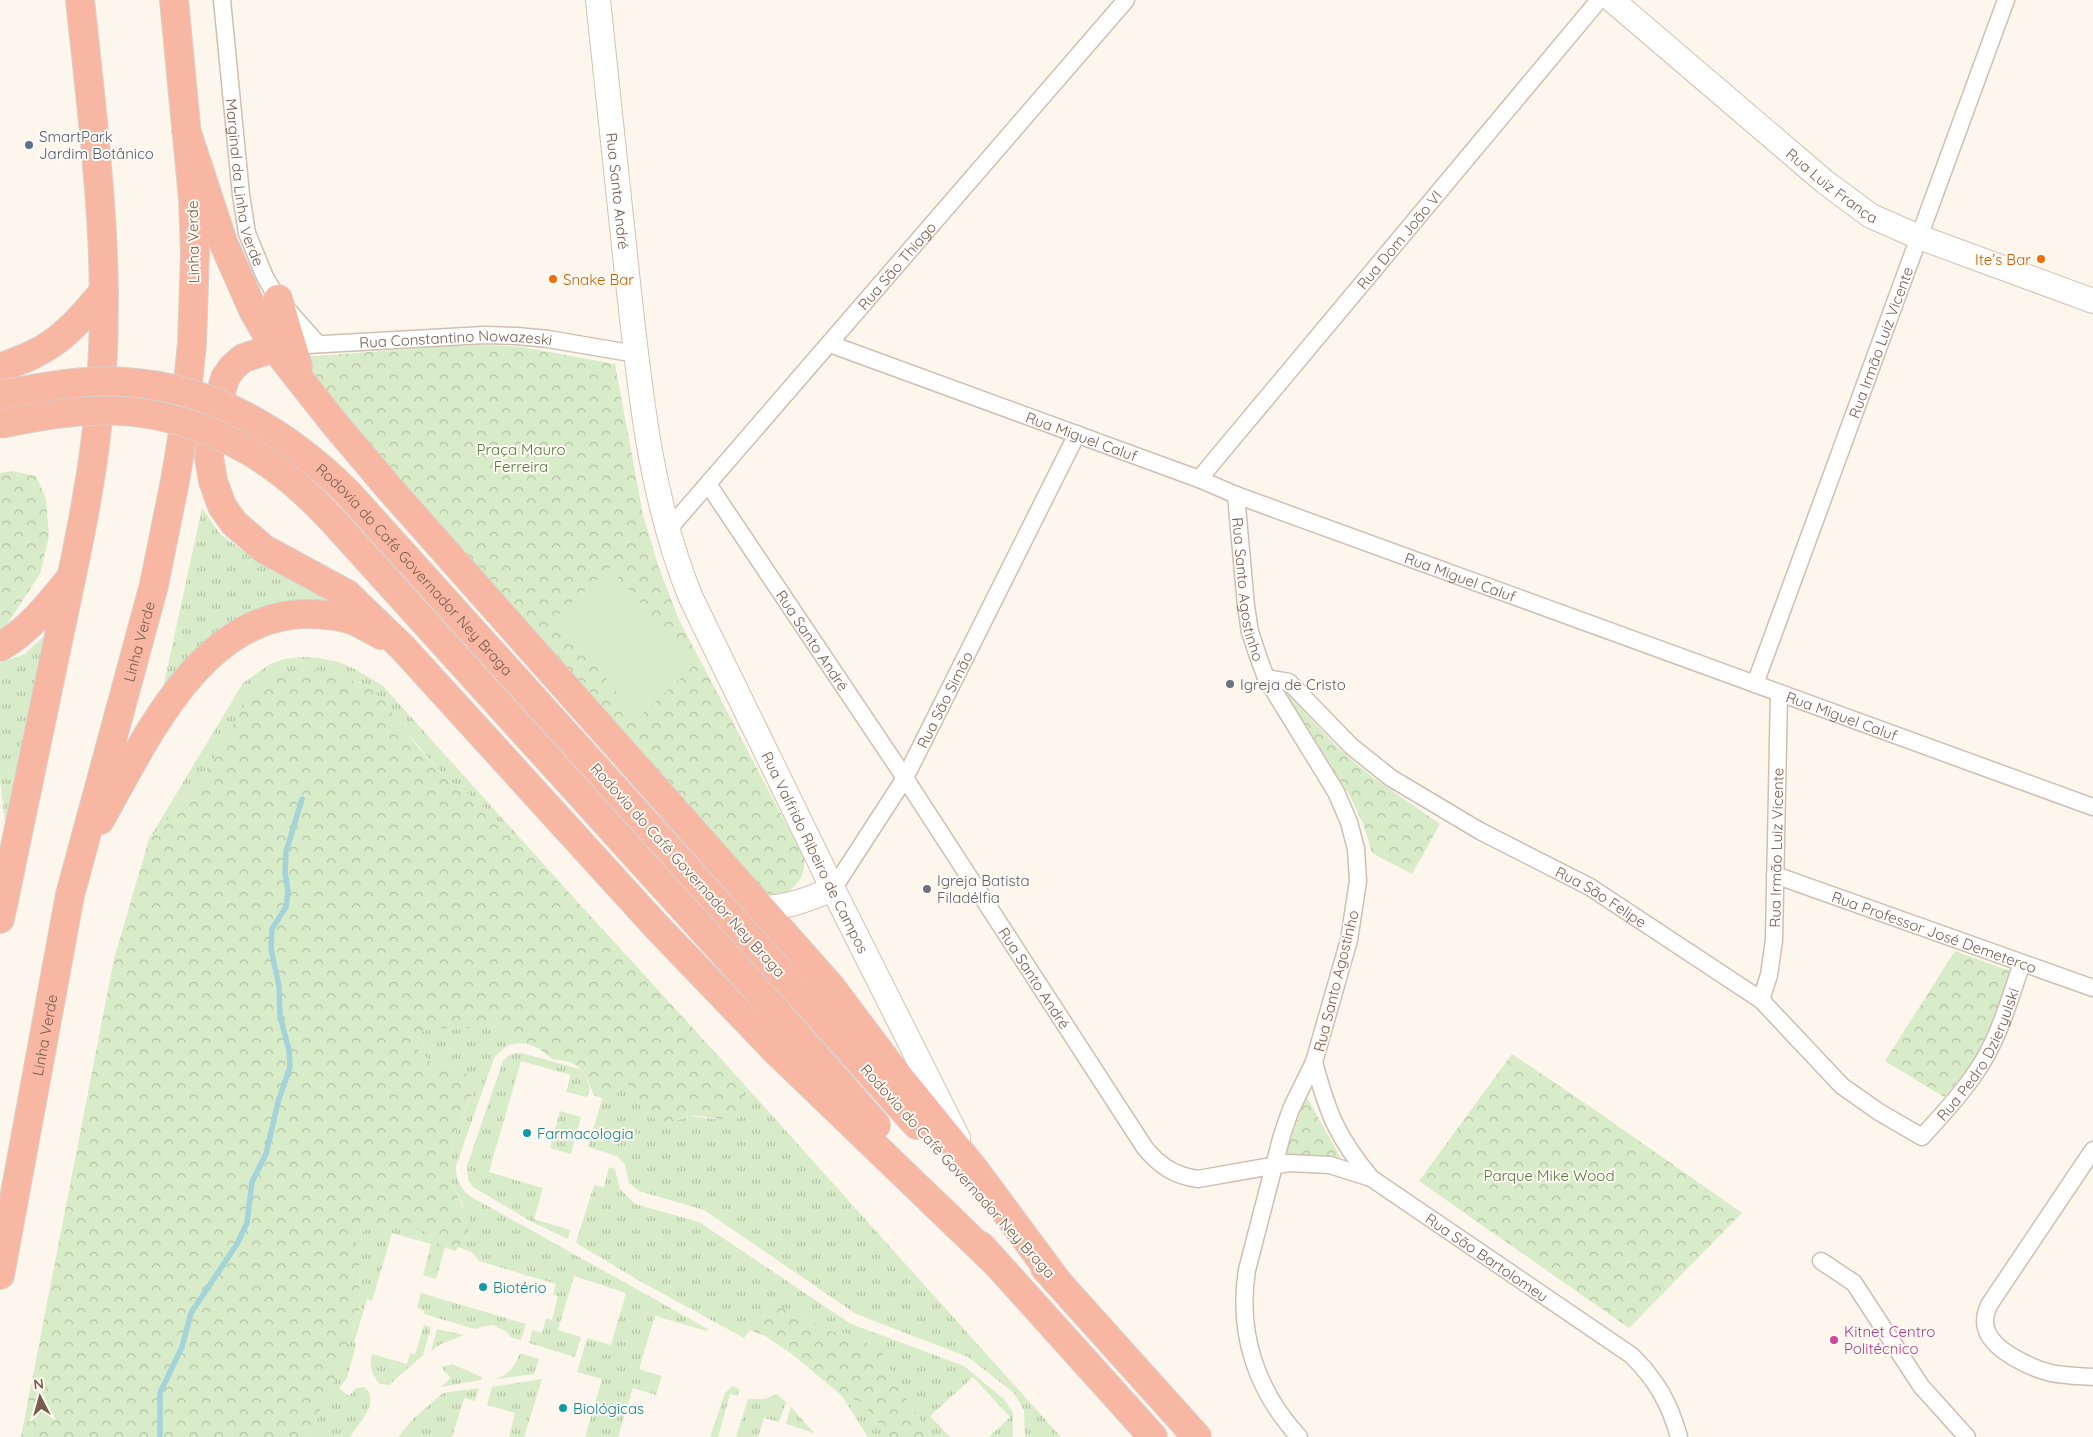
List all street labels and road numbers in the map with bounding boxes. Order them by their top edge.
street label: Marginal da Linha Verde [222,98,269,269]
street label: Rua Santo André [603,132,634,250]
street label: Rua Luiz França [1782,144,1881,227]
street label: Rua Dom João VI [1352,186,1446,293]
street label: Linha Verde [183,200,203,284]
street label: Rua São Thiago [853,217,940,313]
street label: Rua Irmão Luiz Vicente [1844,264,1917,421]
street label: Rua Constantino Nowazeski [359,325,554,352]
street label: Rua Miguel Caluf [1023,407,1141,465]
street label: Rodovia do Café Governador Ney Braga [312,459,517,679]
street label: Rua Santo Agostinho [1229,516,1269,664]
street label: Rua Miguel Caluf [1402,548,1519,606]
street label: Rua Santo André [772,586,853,694]
street label: Linha Verde [119,599,159,684]
street label: Rua São Simão [912,648,976,751]
street label: Rua Miguel Caluf [1783,687,1901,745]
street label: Rua Valfrido Ribeiro de Campos [758,748,873,956]
street label: Rodovia do Café Governador Ney Braga [587,759,789,981]
street label: Rua Irmão Luiz Vicente [1765,768,1787,928]
street label: Rua São Felipe [1552,862,1650,931]
street label: Rua Professor José Demeterco [1829,886,2039,977]
street label: Rua Santo Agostinho [1309,908,1363,1054]
street label: Rua Santo André [995,923,1075,1032]
street label: Rua Pedro Dzieryulski [1932,985,2023,1124]
street label: Linha Verde [27,993,61,1077]
street label: Rodovia do Café Governador Ney Braga [857,1060,1059,1282]
street label: Rua São Bartolomeu [1422,1209,1552,1305]

